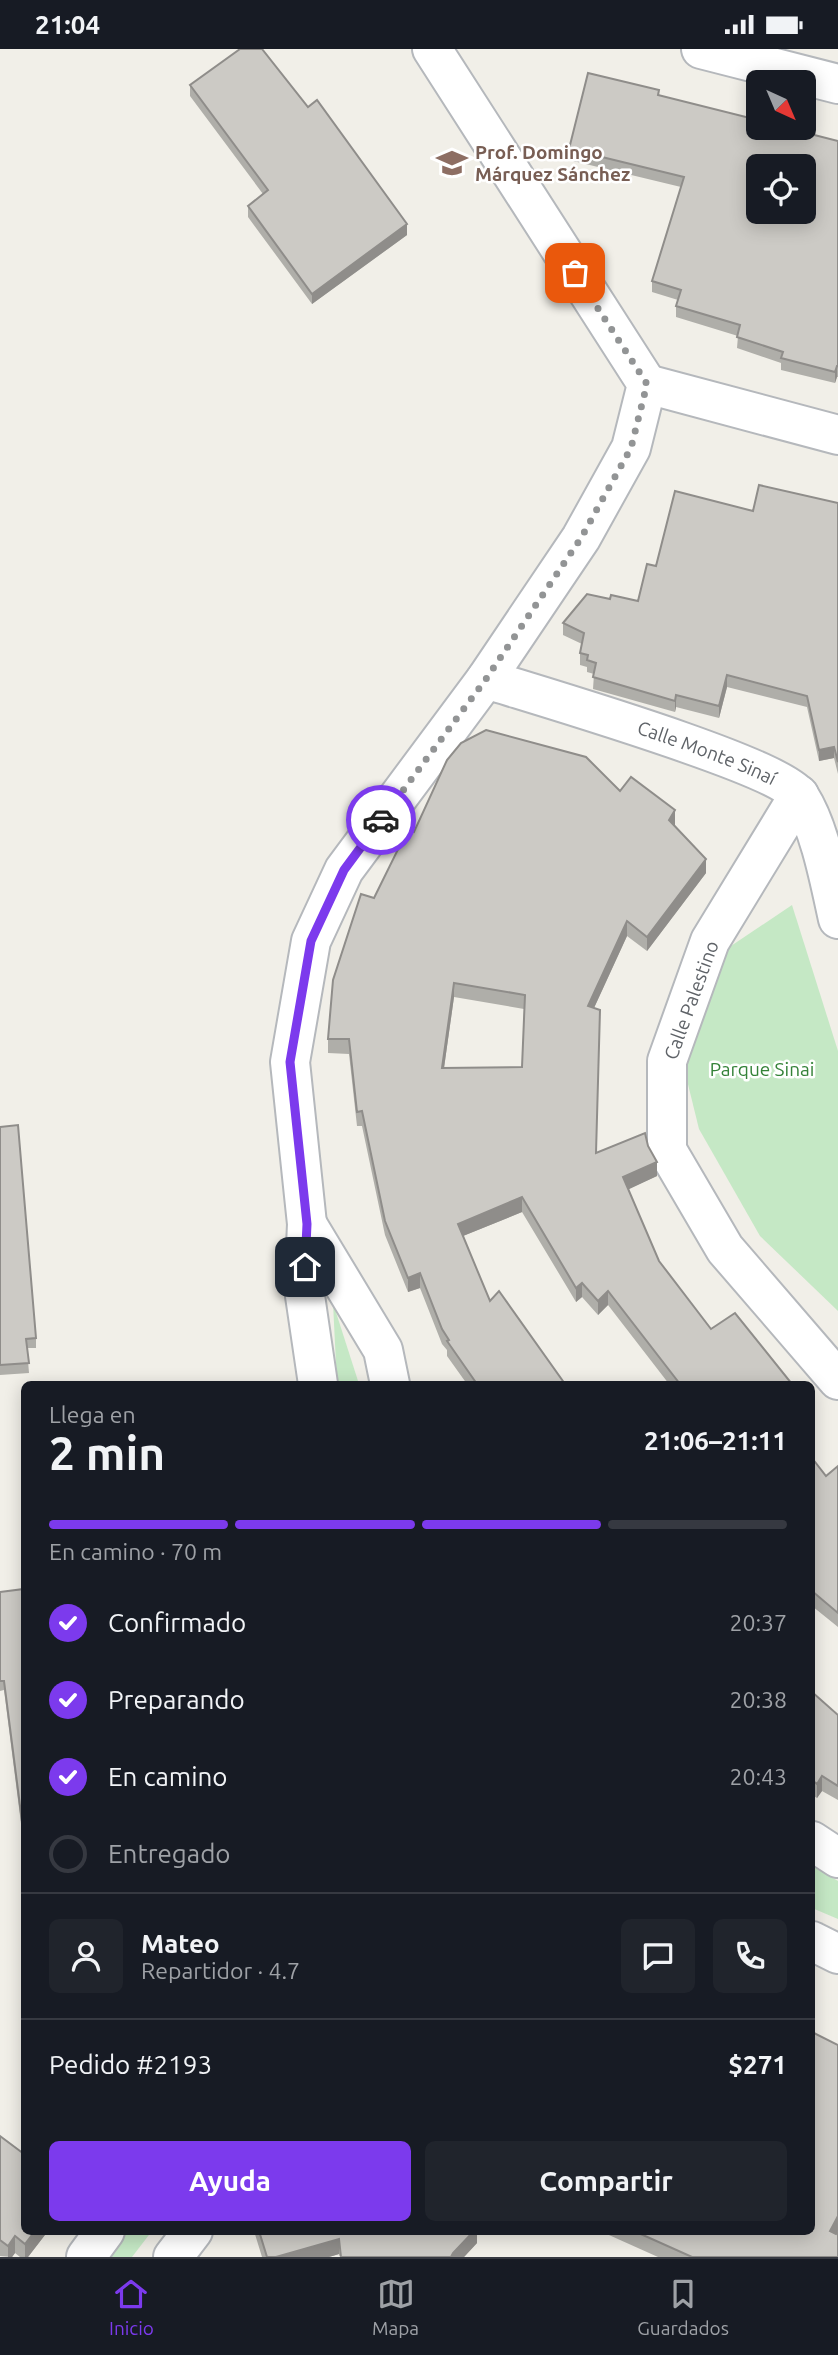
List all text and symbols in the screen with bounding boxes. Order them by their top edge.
text: 21:04 [35,10,100,39]
north arrow [746,70,816,140]
map controls [746,70,816,224]
place label: Prof. Domingo Márquez Sánchez [475,141,630,185]
school or university icon: Prof. Domingo Márquez Sánchez [435,146,469,180]
button: locate [746,154,816,224]
pin [545,243,605,303]
icon: bag [556,254,594,292]
street label: Calle Monte Sinaí [635,716,781,789]
courier [346,785,416,855]
icon: car [362,801,400,839]
street label: Calle Palestino [659,938,723,1062]
park label: Parque Sinai [710,1058,814,1080]
pin [275,1237,335,1297]
icon: home [286,1248,324,1286]
text: Llega en [49,1402,136,1427]
text: 21:06–21:11 [644,1426,787,1455]
text: 2 min [49,1427,165,1479]
text: En camino · 70 m [49,1539,222,1564]
icon: check [49,1604,87,1642]
text: Confirmado [108,1608,246,1637]
text: 20:37 [729,1610,787,1635]
icon: check [49,1681,87,1719]
text: Preparando [108,1685,245,1714]
text: 20:38 [729,1687,787,1712]
icon: check [49,1758,87,1796]
text: En camino [108,1762,228,1791]
text: 20:43 [729,1764,787,1789]
text: Entregado [108,1839,231,1868]
button: person [49,1919,123,1993]
button: chat [621,1919,695,1993]
button: phone [713,1919,787,1993]
text: Mateo [141,1929,220,1958]
text: Repartidor · 4.7 [141,1958,300,1983]
text: Pedido #2193 [49,2050,212,2079]
text: $271 [728,2050,787,2079]
button: Ayuda [49,2141,411,2221]
button: Compartir [425,2141,787,2221]
tab: Inicio [109,2275,154,2339]
tab: Mapa [372,2275,419,2339]
tab: Guardados [637,2275,729,2339]

